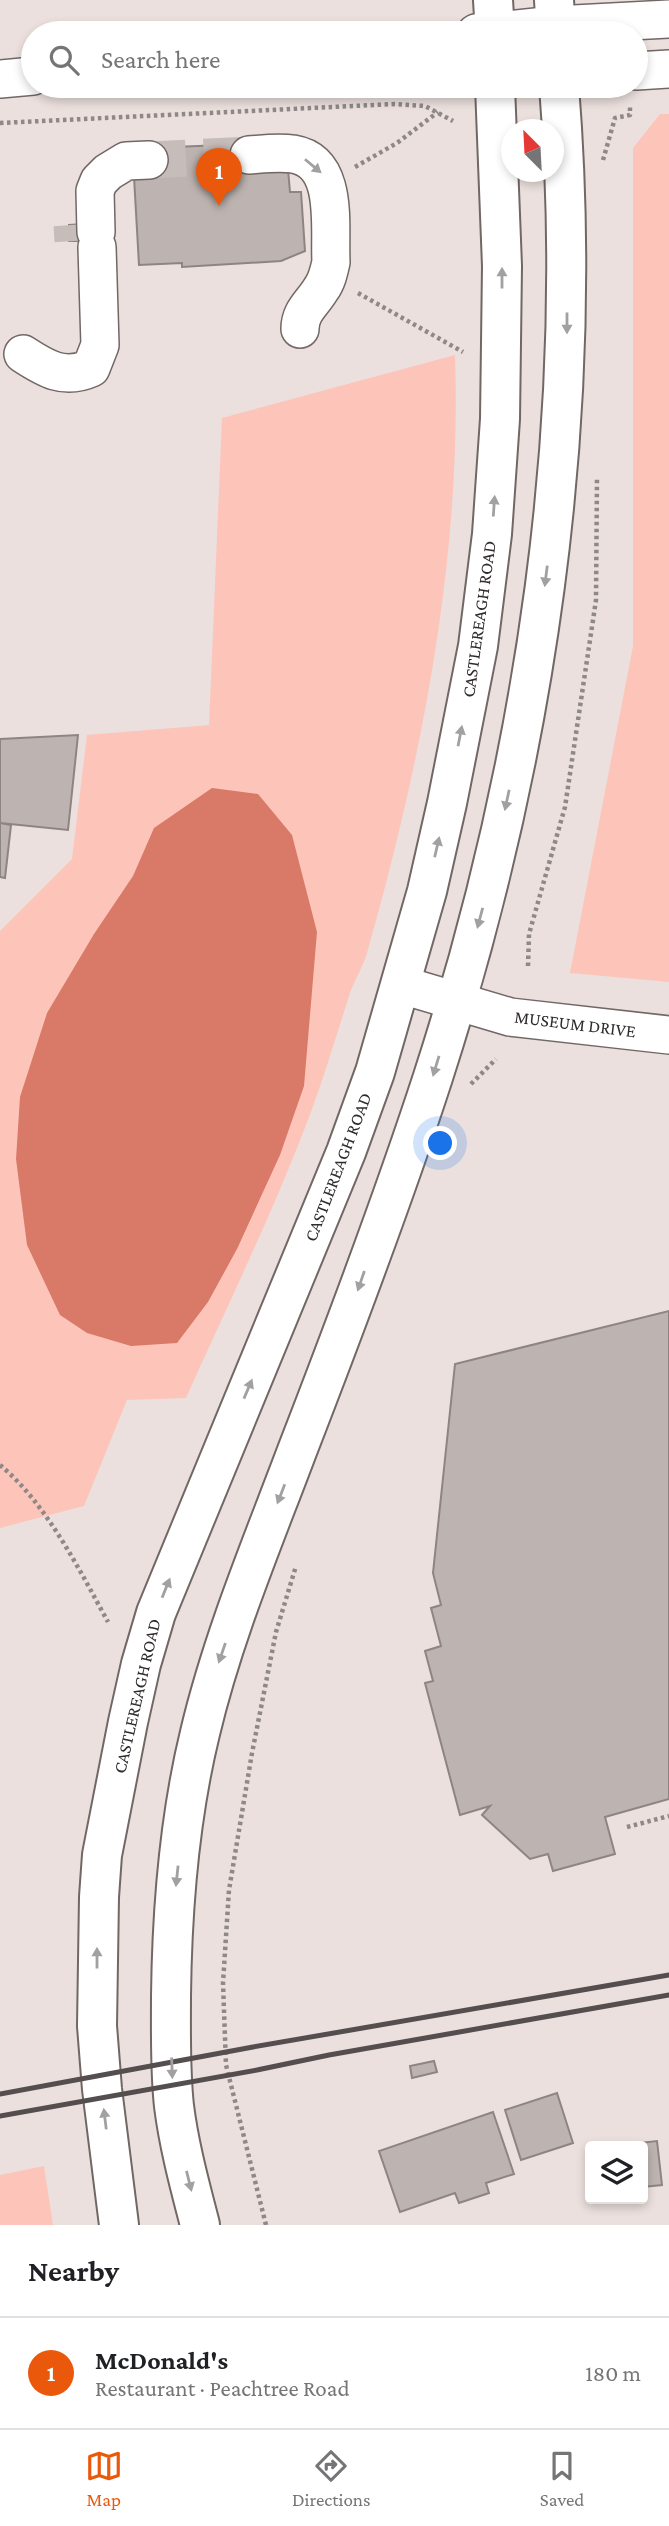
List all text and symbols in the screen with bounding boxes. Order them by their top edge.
search box [21,21,648,98]
icon: search [45,41,83,79]
text: Search here [101,45,220,74]
north arrow [501,119,564,182]
pin: 1 [196,148,242,206]
one-way arrow [304,158,322,174]
one-way arrow [496,267,508,289]
one-way arrow [561,313,573,335]
one-way arrow [489,494,500,516]
street label: CASTLEREAGH ROAD [458,539,500,699]
one-way arrow [541,566,552,588]
one-way arrow [455,725,466,747]
one-way arrow [501,789,512,811]
one-way arrow [432,836,443,858]
one-way arrow [474,908,484,929]
street label: MUSEUM DRIVE [513,1007,637,1041]
one-way arrow [430,1056,441,1077]
street label: CASTLEREAGH ROAD [300,1090,376,1244]
your location [423,1126,457,1160]
one-way arrow [355,1270,366,1291]
one-way arrow [242,1378,253,1399]
one-way arrow [275,1483,286,1504]
one-way arrow [161,1577,172,1598]
street label: CASTLEREAGH ROAD [109,1617,165,1775]
one-way arrow [216,1643,227,1664]
one-way arrow [171,1865,182,1887]
one-way arrow [91,1947,103,1969]
one-way arrow [166,2057,177,2079]
one-way arrow [100,2108,111,2130]
map controls [585,2141,648,2204]
button: layers [585,2141,648,2204]
one-way arrow [184,2170,195,2192]
text: Nearby [28,2254,119,2287]
text: McDonald's [95,2346,228,2375]
text: 1 [47,2360,55,2386]
text: 180 m [585,2360,641,2386]
text: Restaurant · Peachtree Road [95,2375,350,2401]
tab: Map [85,2447,123,2510]
tab: Directions [292,2447,371,2510]
tab: Saved [540,2447,584,2510]

